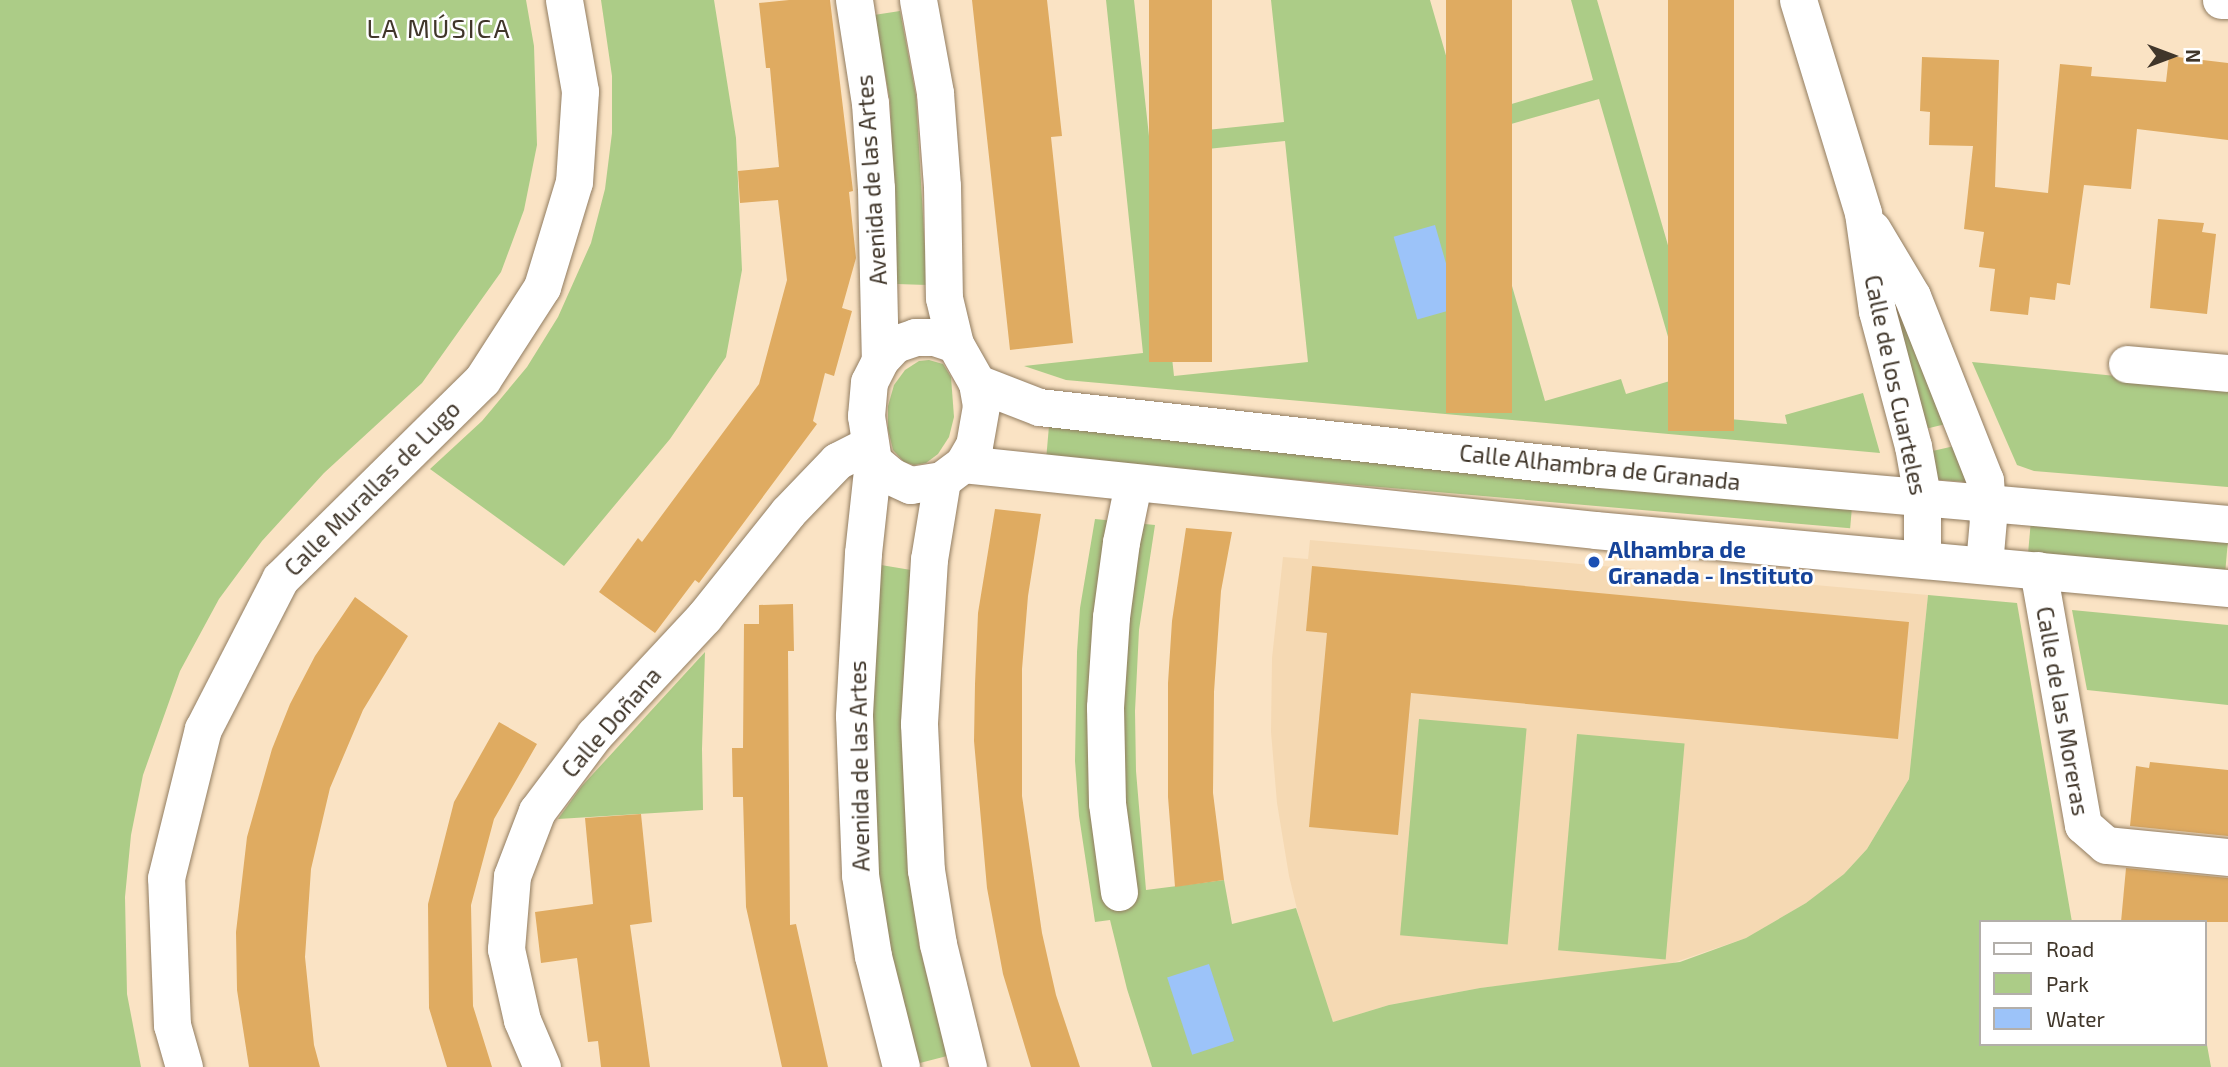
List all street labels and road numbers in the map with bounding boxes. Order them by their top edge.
street label: Avenida de las Artes [850,74,892,286]
street label: Calle de los Cuarteles [1859,272,1933,498]
street label: Calle Murallas de Lugo [279,395,465,581]
street label: Calle Alhambra de Granada [1458,438,1742,496]
street label: Calle de las Moreras [2031,604,2095,818]
street label: Avenida de las Artes [843,660,875,872]
street label: Calle Doñana [556,661,666,783]

